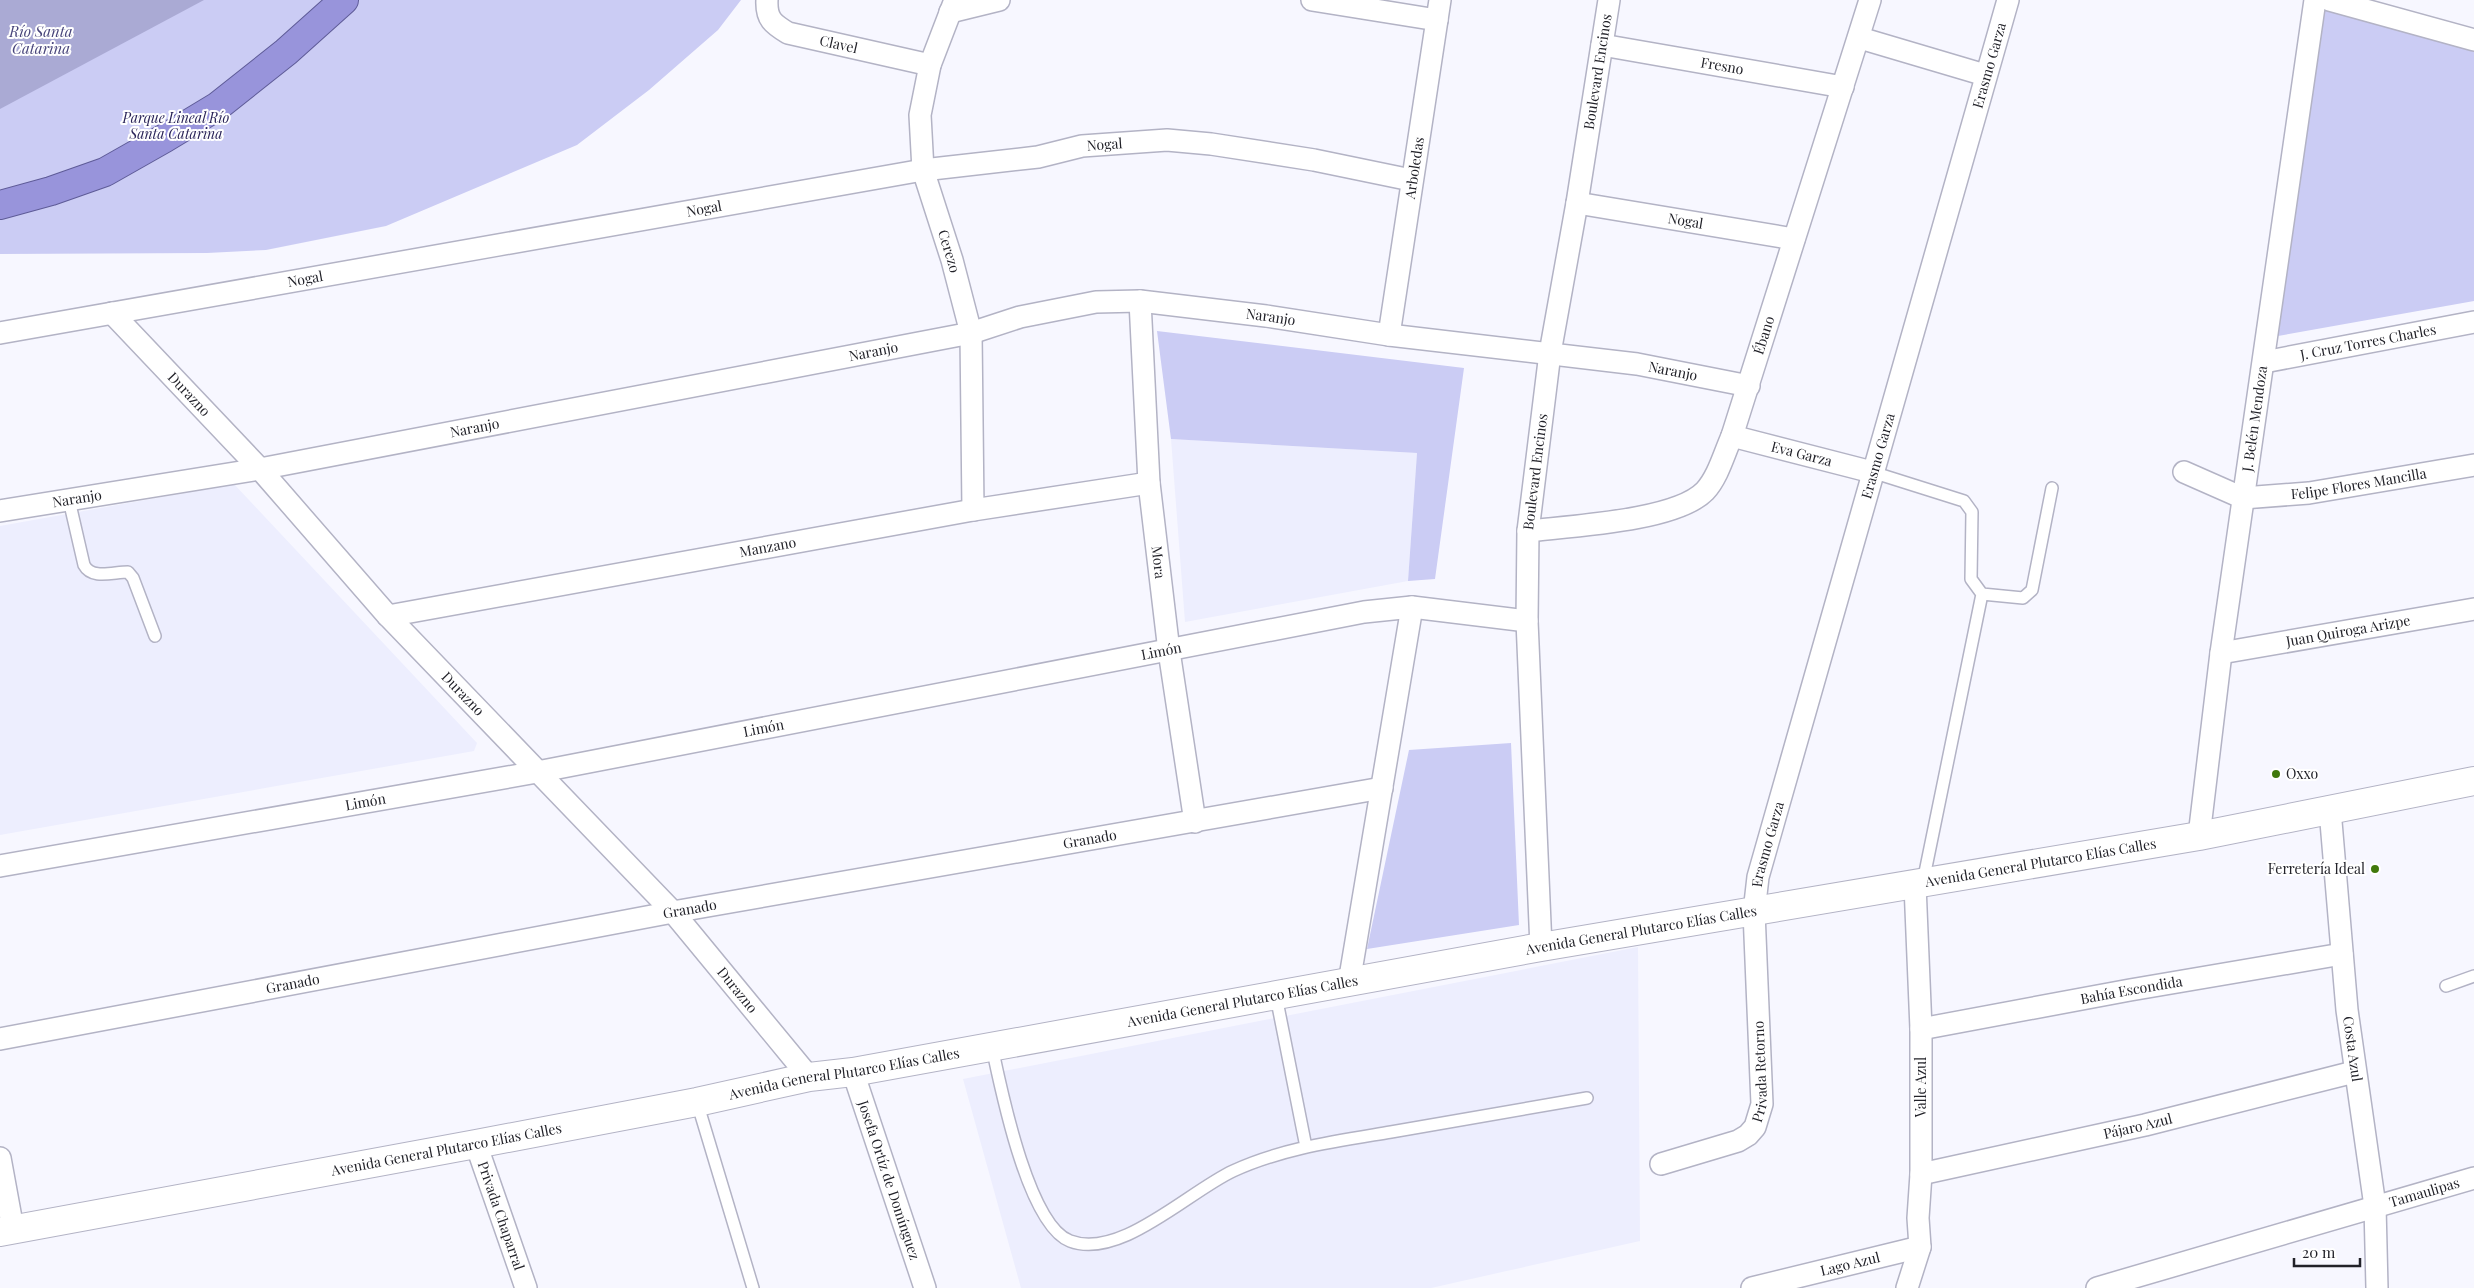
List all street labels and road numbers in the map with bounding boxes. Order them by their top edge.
street label: Boulevard Encinos [1579,12,1616,131]
street label: Erasmo Garza [1968,20,2010,110]
street label: Clavel [818,30,860,57]
street label: Fresno [1699,52,1746,79]
street label: Nogal [1086,133,1123,155]
street label: Arboledas [1400,135,1428,201]
street label: Nogal [685,196,723,221]
street label: Nogal [1666,208,1705,233]
street label: Cerezo [934,227,965,275]
street label: Nogal [286,266,324,291]
street label: Naranjo [1245,304,1297,329]
street label: Ébano [1748,313,1779,357]
street label: J. Cruz Torres Charles [2297,319,2438,364]
street label: Naranjo [847,337,900,365]
street label: Naranjo [1647,356,1700,385]
street label: J. Belén Mendoza [2237,364,2271,474]
street label: Durazno [164,368,215,420]
street label: Erasmo Garza [1856,411,1899,501]
street label: Naranjo [449,413,501,441]
street label: Boulevard Encinos [1518,413,1551,531]
street label: Eva Garza [1769,436,1834,470]
street label: Felipe Flores Mancilla [2290,463,2428,503]
street label: Naranjo [51,485,103,511]
street label: Manzano [738,532,798,561]
street label: Mora [1148,545,1170,580]
street label: Juan Quiroga Arizpe [2283,610,2412,651]
street label: Limón [1139,637,1184,664]
street label: Durazno [438,667,489,720]
street label: Limón [742,714,786,741]
street label: Limón [344,789,388,814]
street label: Erasmo Garza [1747,799,1788,888]
street label: Granado [1061,825,1118,853]
street label: Avenida General Plutarco Elías Calles [1923,833,2158,891]
street label: Granado [661,894,718,923]
street label: Avenida General Plutarco Elías Calles [1523,901,1758,959]
street label: Durazno [713,963,762,1017]
street label: Granado [264,969,321,998]
street label: Avenida General Plutarco Elías Calles [1125,970,1359,1031]
street label: Bahía Escondida [2079,971,2184,1008]
street label: Costa Azul [2339,1015,2367,1083]
street label: Privada Retorno [1747,1020,1771,1124]
street label: Avenida General Plutarco Elías Calles [726,1043,961,1104]
street label: Valle Azul [1911,1057,1930,1118]
street label: Josefa Ortíz de Domínguez [854,1097,925,1262]
street label: Pájaro Azul [2101,1108,2174,1143]
street label: Avenida General Plutarco Elías Calles [329,1118,563,1180]
street label: Privada Chaparral [474,1159,529,1273]
street label: Tamaulipas [2387,1173,2462,1211]
street label: Lago Azul [1818,1247,1882,1280]

